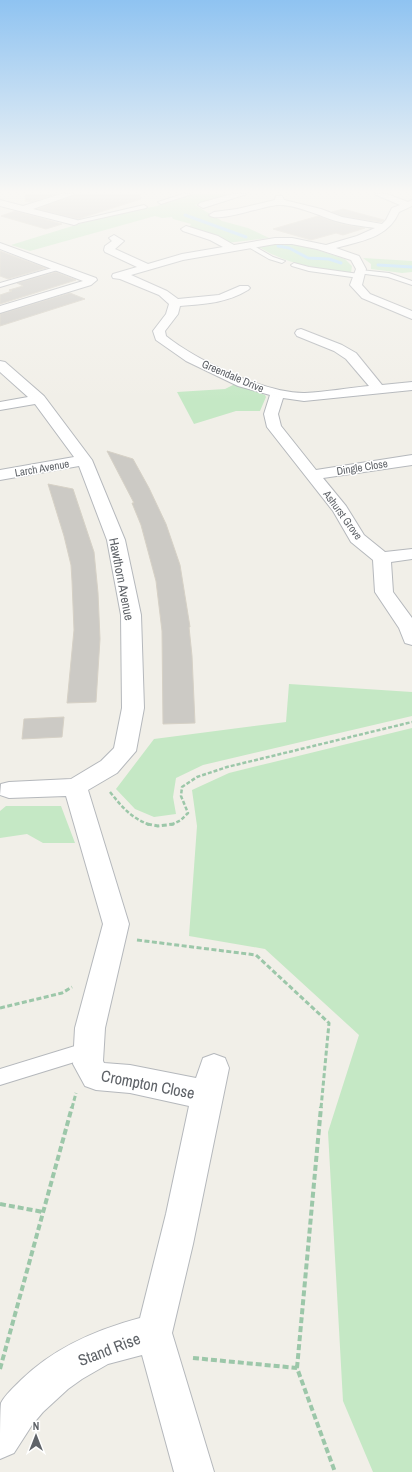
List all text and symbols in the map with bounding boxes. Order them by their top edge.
street label: Greendale Drive [200,357,266,395]
street label: Larch Avenue [14,456,70,480]
street label: Dingle Close [335,456,389,478]
street label: Ashurst Grove [320,487,366,542]
street label: Hawthorn Avenue [105,536,138,622]
street label: Crompton Close [99,1064,197,1104]
street label: Stand Rise [75,1327,143,1371]
north arrow [16,1416,56,1456]
text: N [33,1419,39,1433]

